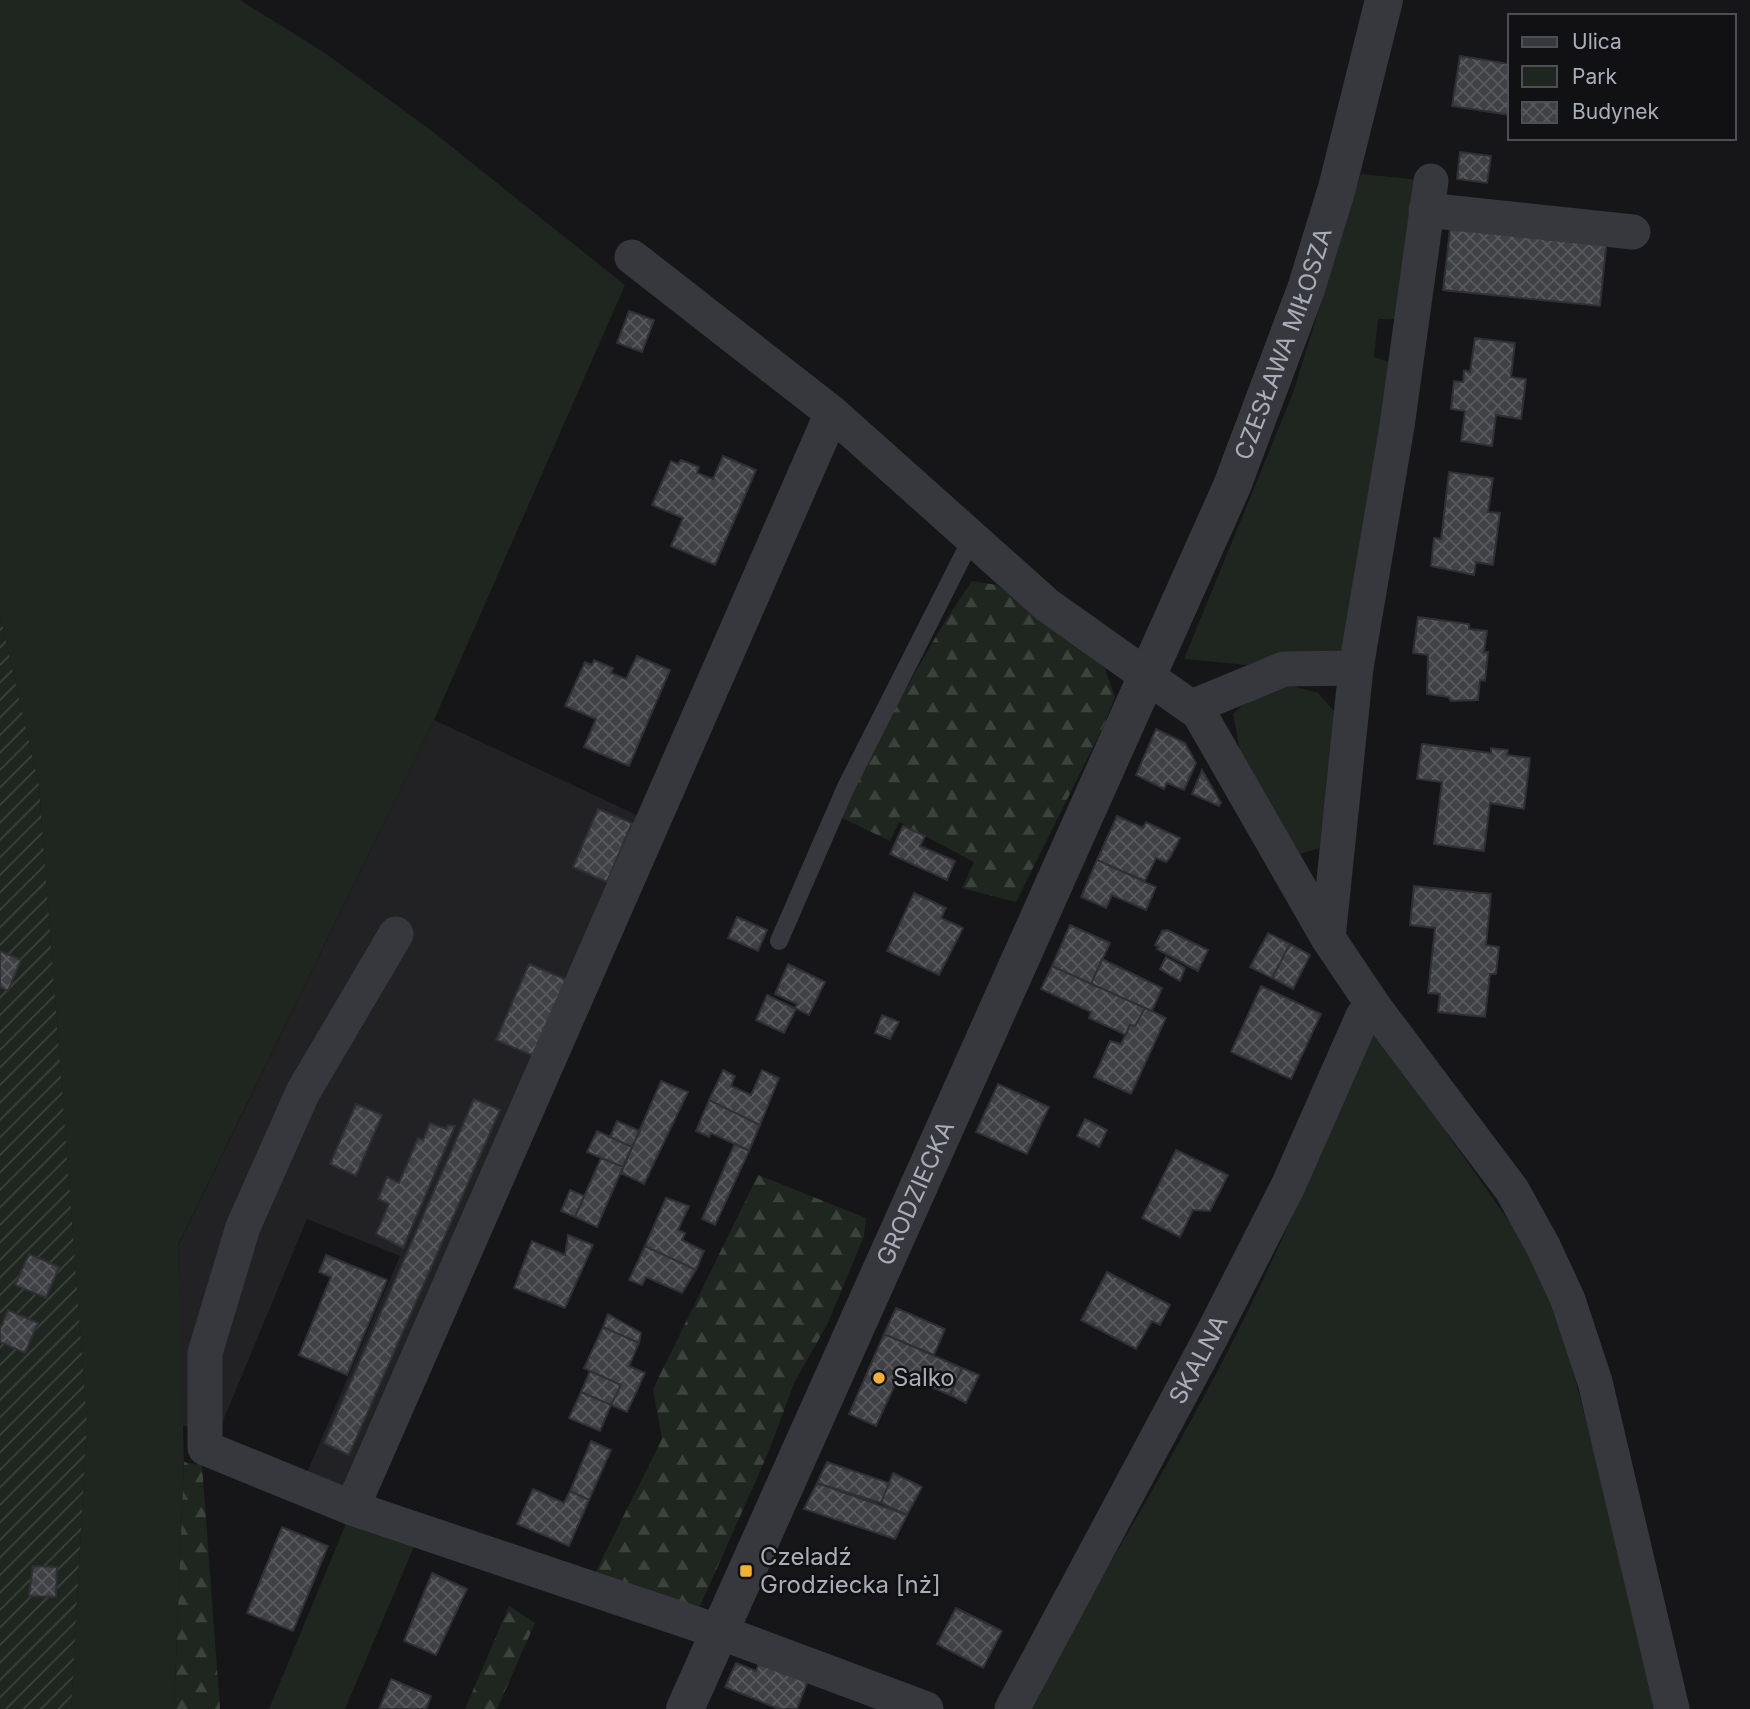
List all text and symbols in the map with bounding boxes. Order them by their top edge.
legend [1508,14,1736,140]
text: Ulica [1572,29,1622,54]
text: Park [1572,64,1617,89]
text: Budynek [1572,99,1660,124]
street label: CZESŁAWA MIŁOSZA [1228,224,1338,464]
street label: GRODZIECKA [870,1116,960,1270]
street label: SKALNA [1163,1310,1234,1409]
place label: Salko [893,1363,955,1392]
marker: Salko [871,1370,887,1386]
place label: Czeladź Grodziecka [nż] [760,1542,941,1599]
marker: Czeladź Grodziecka [nż] [738,1563,754,1579]

